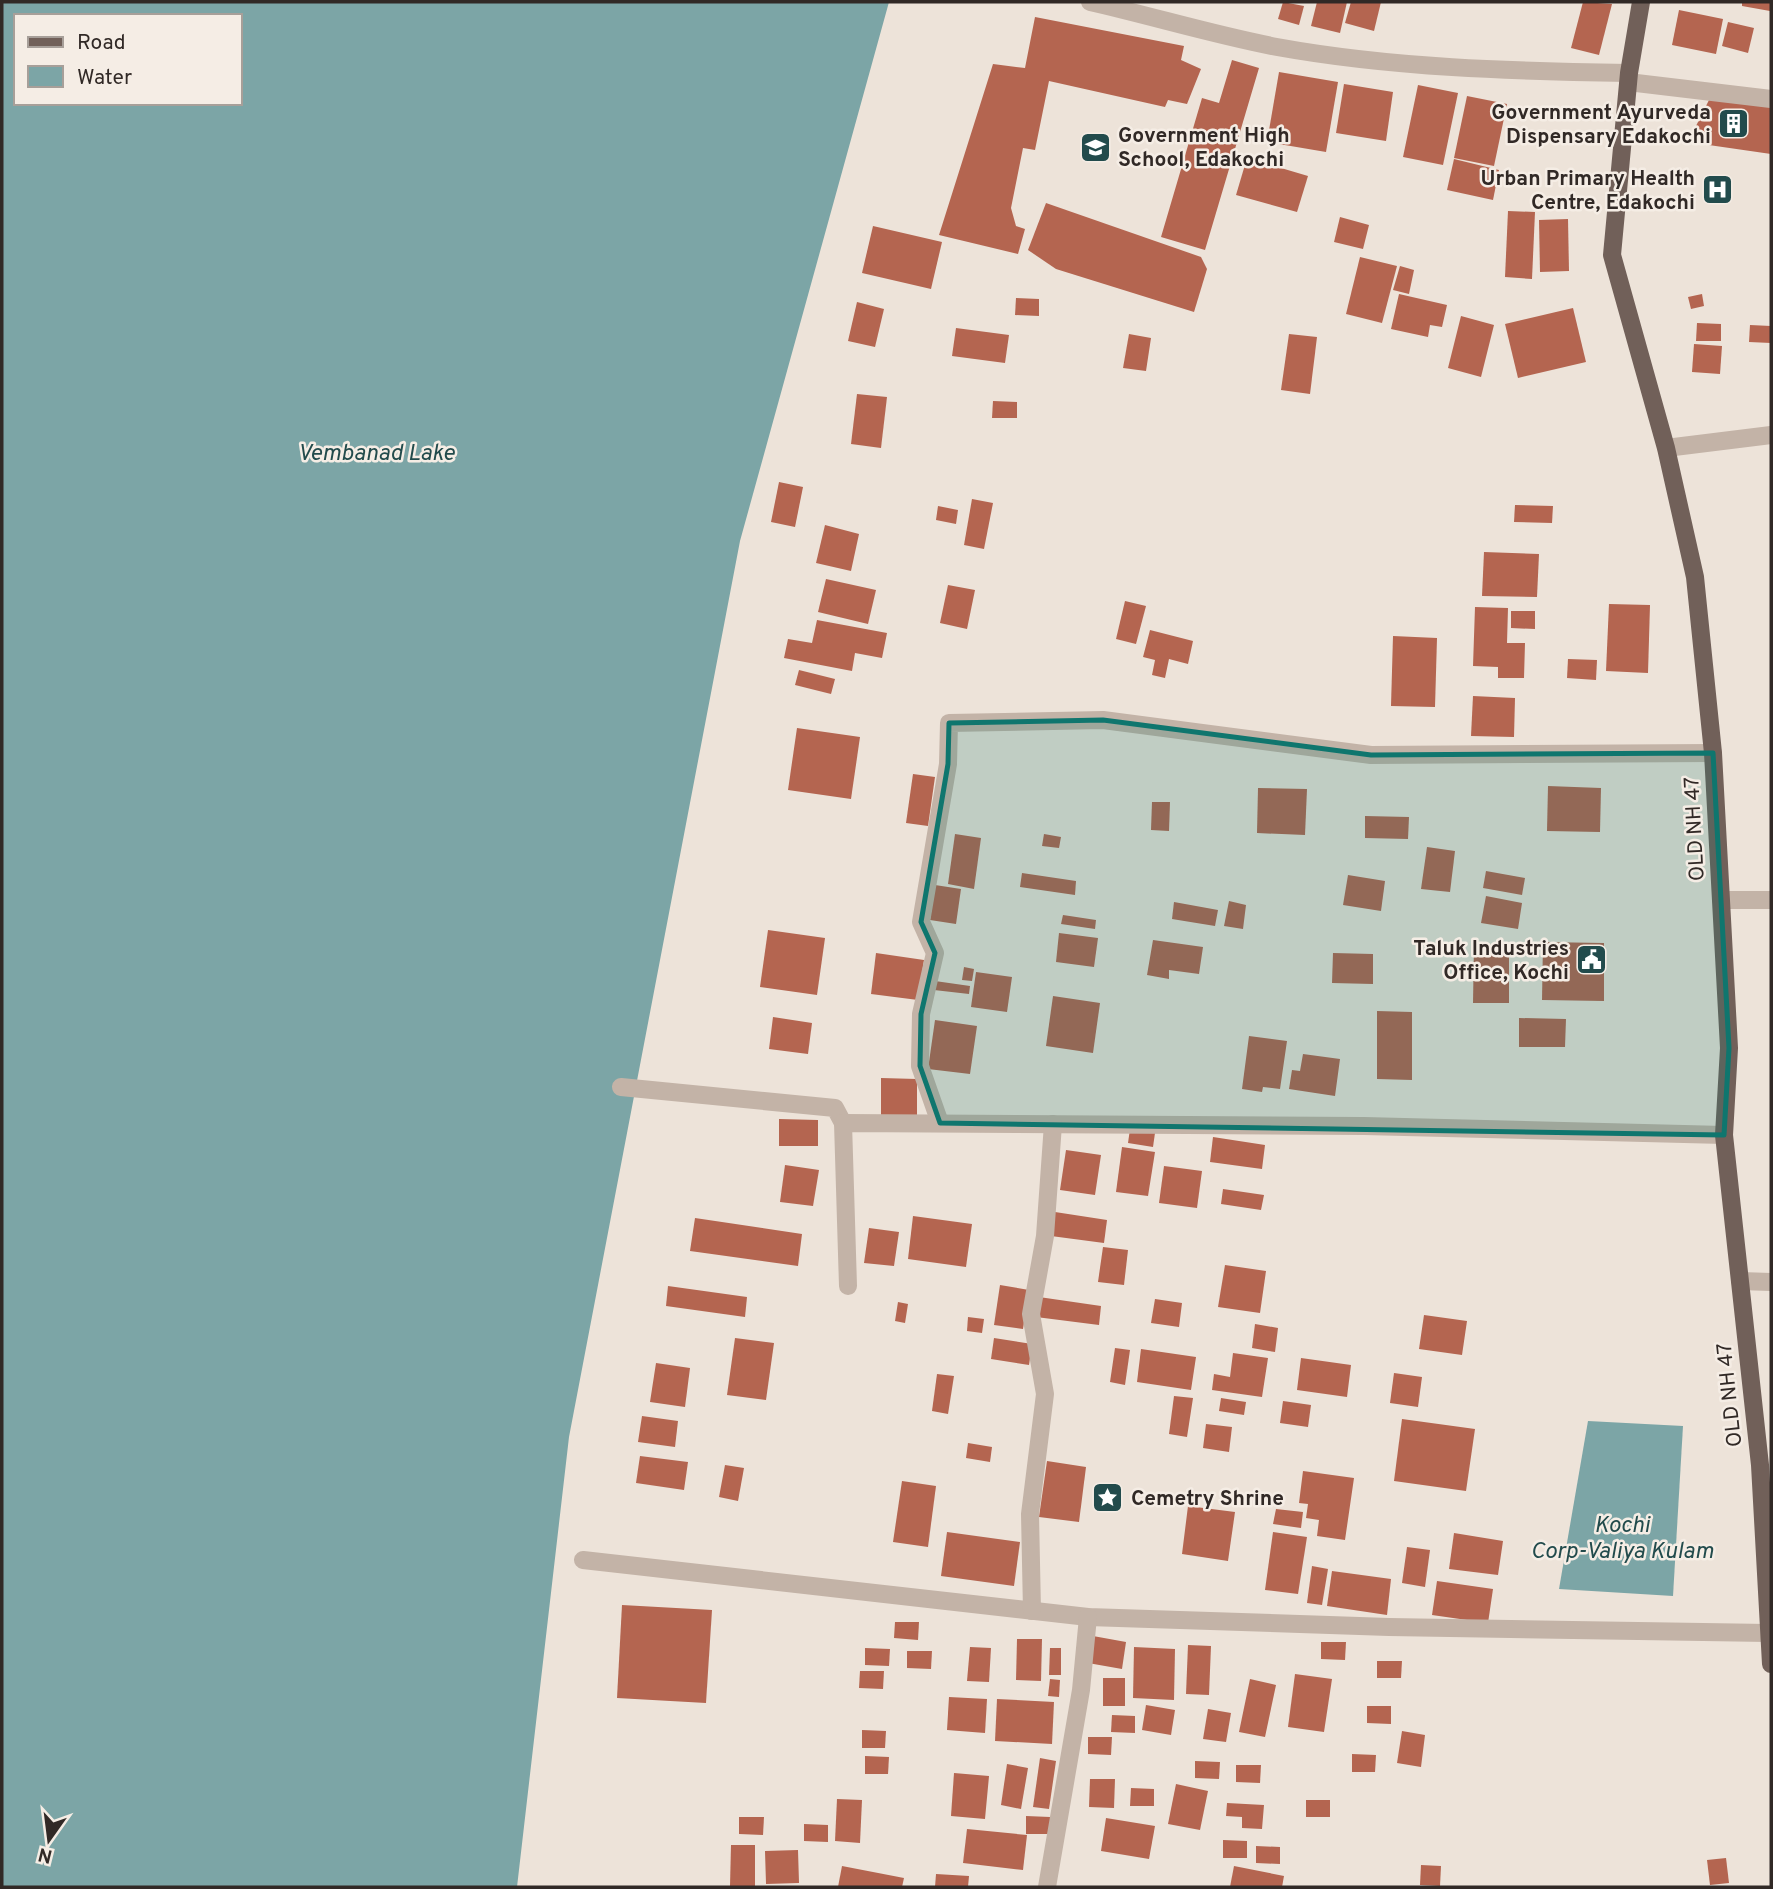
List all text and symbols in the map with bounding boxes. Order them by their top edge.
legend [14,14,242,105]
text: Road [77,30,126,57]
text: Water [77,65,132,92]
place label: Government Ayurveda Dispensary Edakochi [1491,100,1711,151]
building icon: Government Ayurveda Dispensary Edakochi [1717,107,1751,141]
place label: Government High School, Edakochi [1118,123,1290,174]
school or university icon: Government High School, Edakochi [1078,130,1112,164]
place label: Urban Primary Health Centre, Edakochi [1481,166,1695,217]
hospital icon: Urban Primary Health Centre, Edakochi [1701,173,1735,207]
water label: Vembanad Lake [297,440,456,469]
street label: OLD NH 47 [1679,776,1712,882]
place label: Taluk Industries Office, Kochi [1413,936,1569,987]
public building icon: Taluk Industries Office, Kochi [1575,943,1609,977]
street label: OLD NH 47 [1712,1341,1749,1448]
place icon: Cemetry Shrine [1091,1481,1125,1515]
place label: Cemetry Shrine [1131,1486,1284,1513]
water label: Kochi Corp-Valiya Kulam [1530,1512,1714,1567]
north arrow [14,1805,84,1875]
text: N [36,1841,55,1868]

